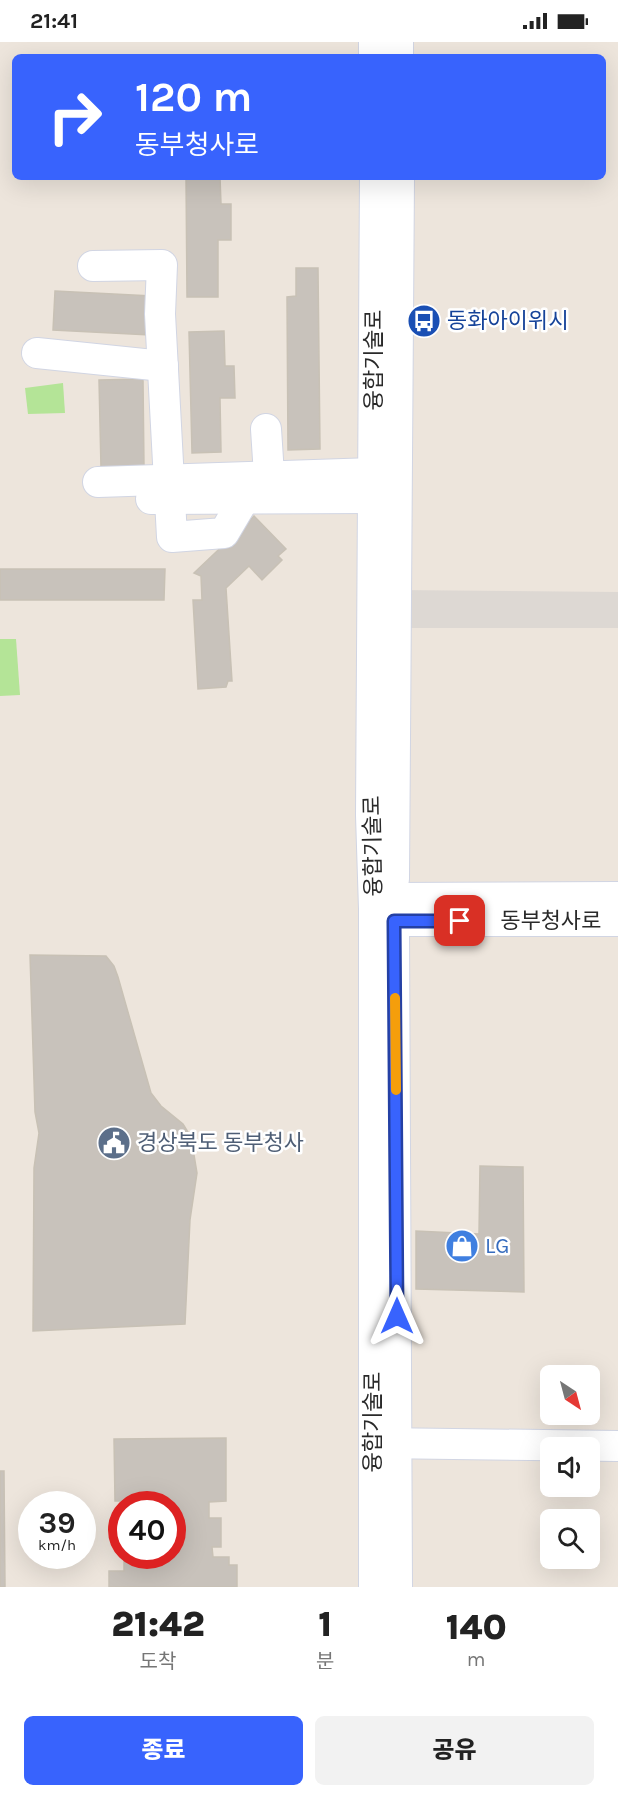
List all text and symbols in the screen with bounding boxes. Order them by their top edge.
text: 21:41 [30,8,78,34]
text: 120 m [135,72,252,122]
icon: right [36,78,114,156]
text: 동부청사로 [135,129,259,161]
bus stop icon: 동화아이위시 [406,303,442,339]
place label: 동화아이위시 [447,308,568,334]
street label: 융합기술로 [361,309,387,411]
street label: 융합기술로 [359,795,387,897]
pin [434,895,485,946]
icon: arrive [443,904,476,937]
street label: 동부청사로 [500,908,602,934]
public building icon: 경상북도 동부청사 [96,1125,132,1161]
place label: 경상북도 동부청사 [137,1130,304,1156]
shop icon: LG [444,1228,480,1264]
place label: LG [485,1233,509,1259]
position arrow [365,1284,429,1348]
north arrow [540,1365,600,1425]
map controls [540,1365,600,1569]
street label: 융합기술로 [360,1371,386,1473]
button: sound [540,1437,600,1497]
speed limit sign: 40 [108,1491,186,1569]
text: 39 [39,1505,75,1541]
button: search [540,1509,600,1569]
text: km/h [38,1536,76,1554]
text: 21:42 [111,1603,205,1645]
text: 1 [318,1603,332,1645]
text: 140 [446,1606,507,1648]
text: m [467,1648,486,1671]
text: 도착 [140,1650,176,1673]
text: 분 [316,1650,334,1673]
button: 종료 [24,1716,303,1785]
button: 공유 [315,1716,594,1785]

